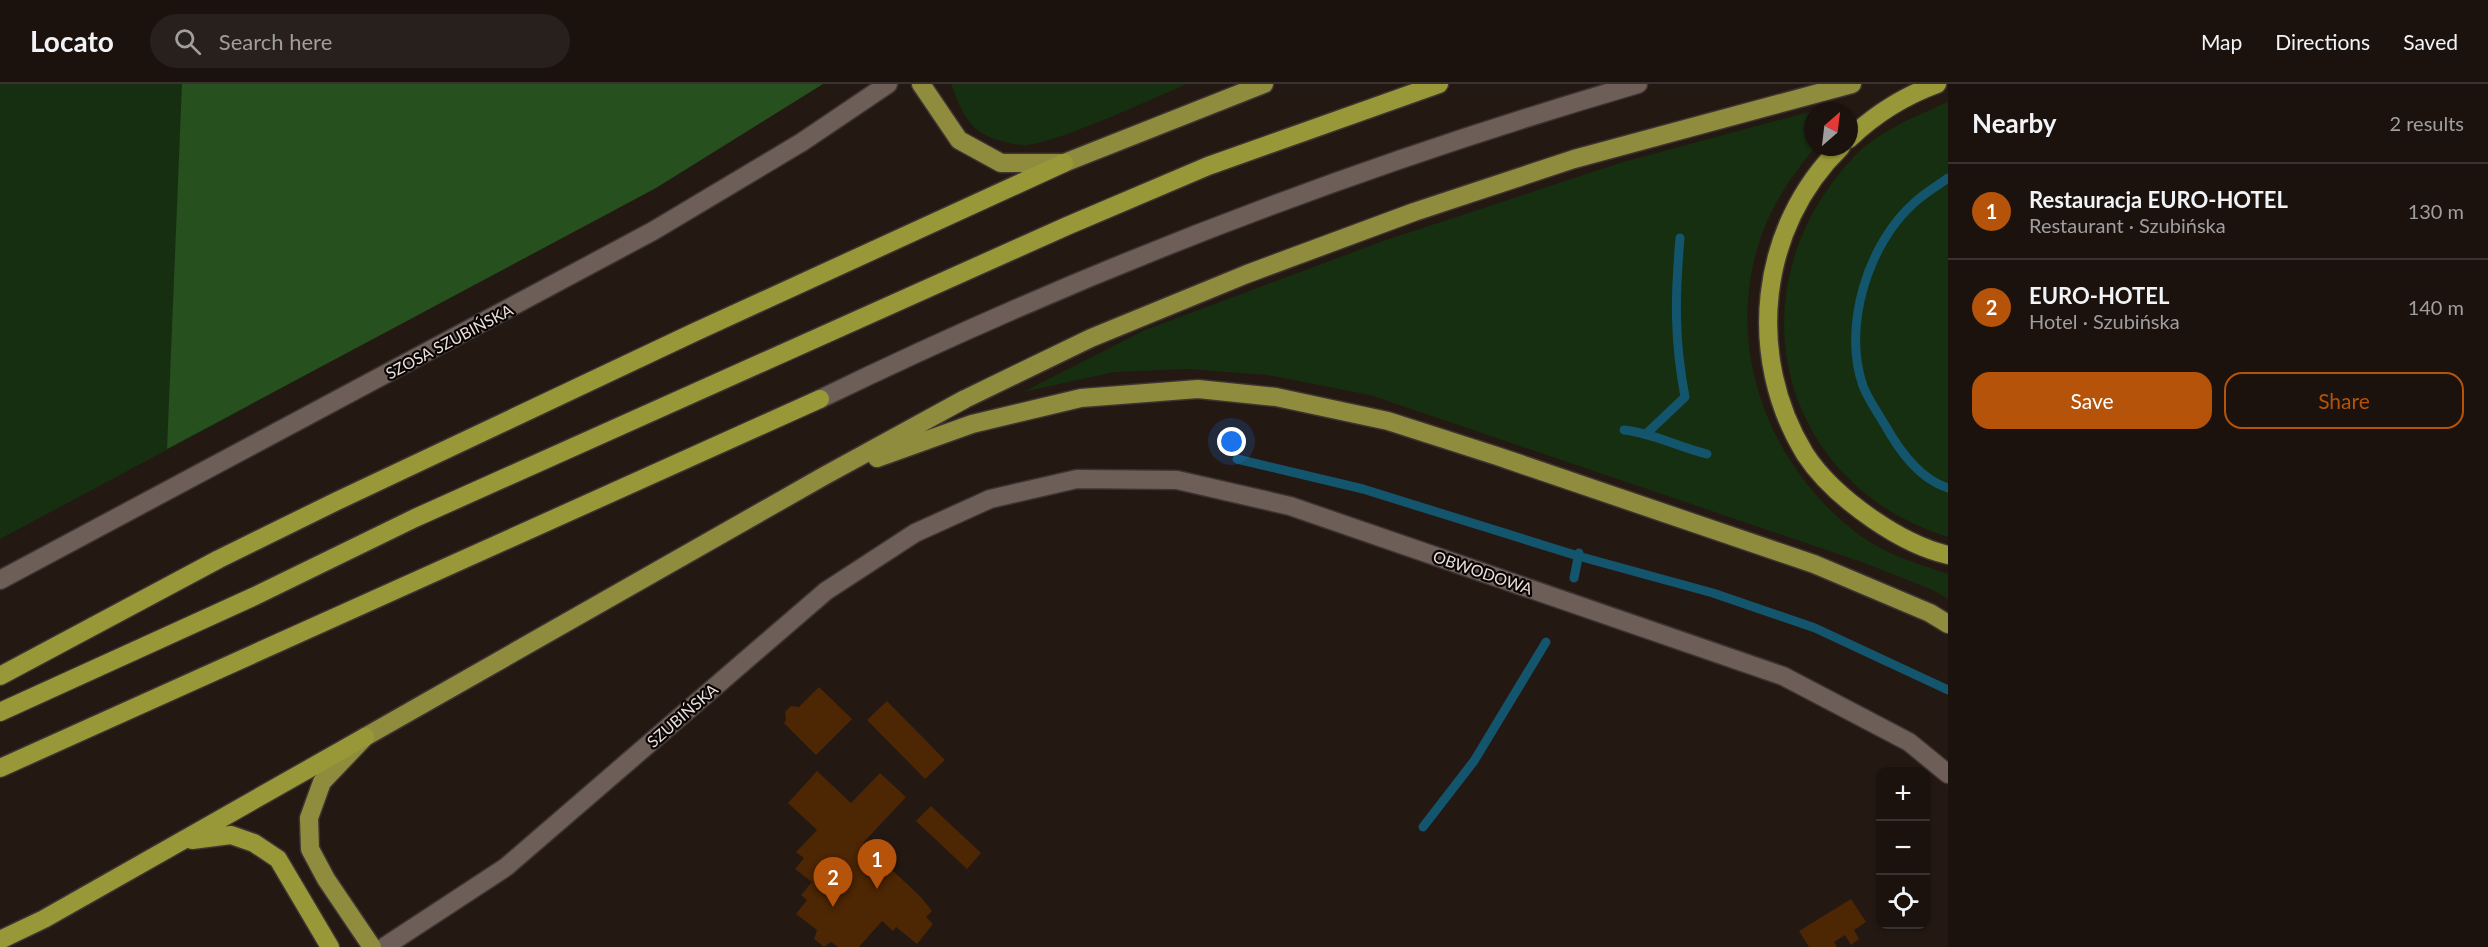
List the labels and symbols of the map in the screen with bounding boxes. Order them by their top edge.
north arrow [1804,102,1858,156]
street label: SZOSA SZUBIŃSKA [382,299,516,382]
your location [1217,427,1246,456]
street label: OBWODOWA [1431,546,1535,598]
street label: SZUBIŃSKA [643,679,721,751]
pin: 1 [858,840,896,889]
pin: 2 [814,858,852,907]

